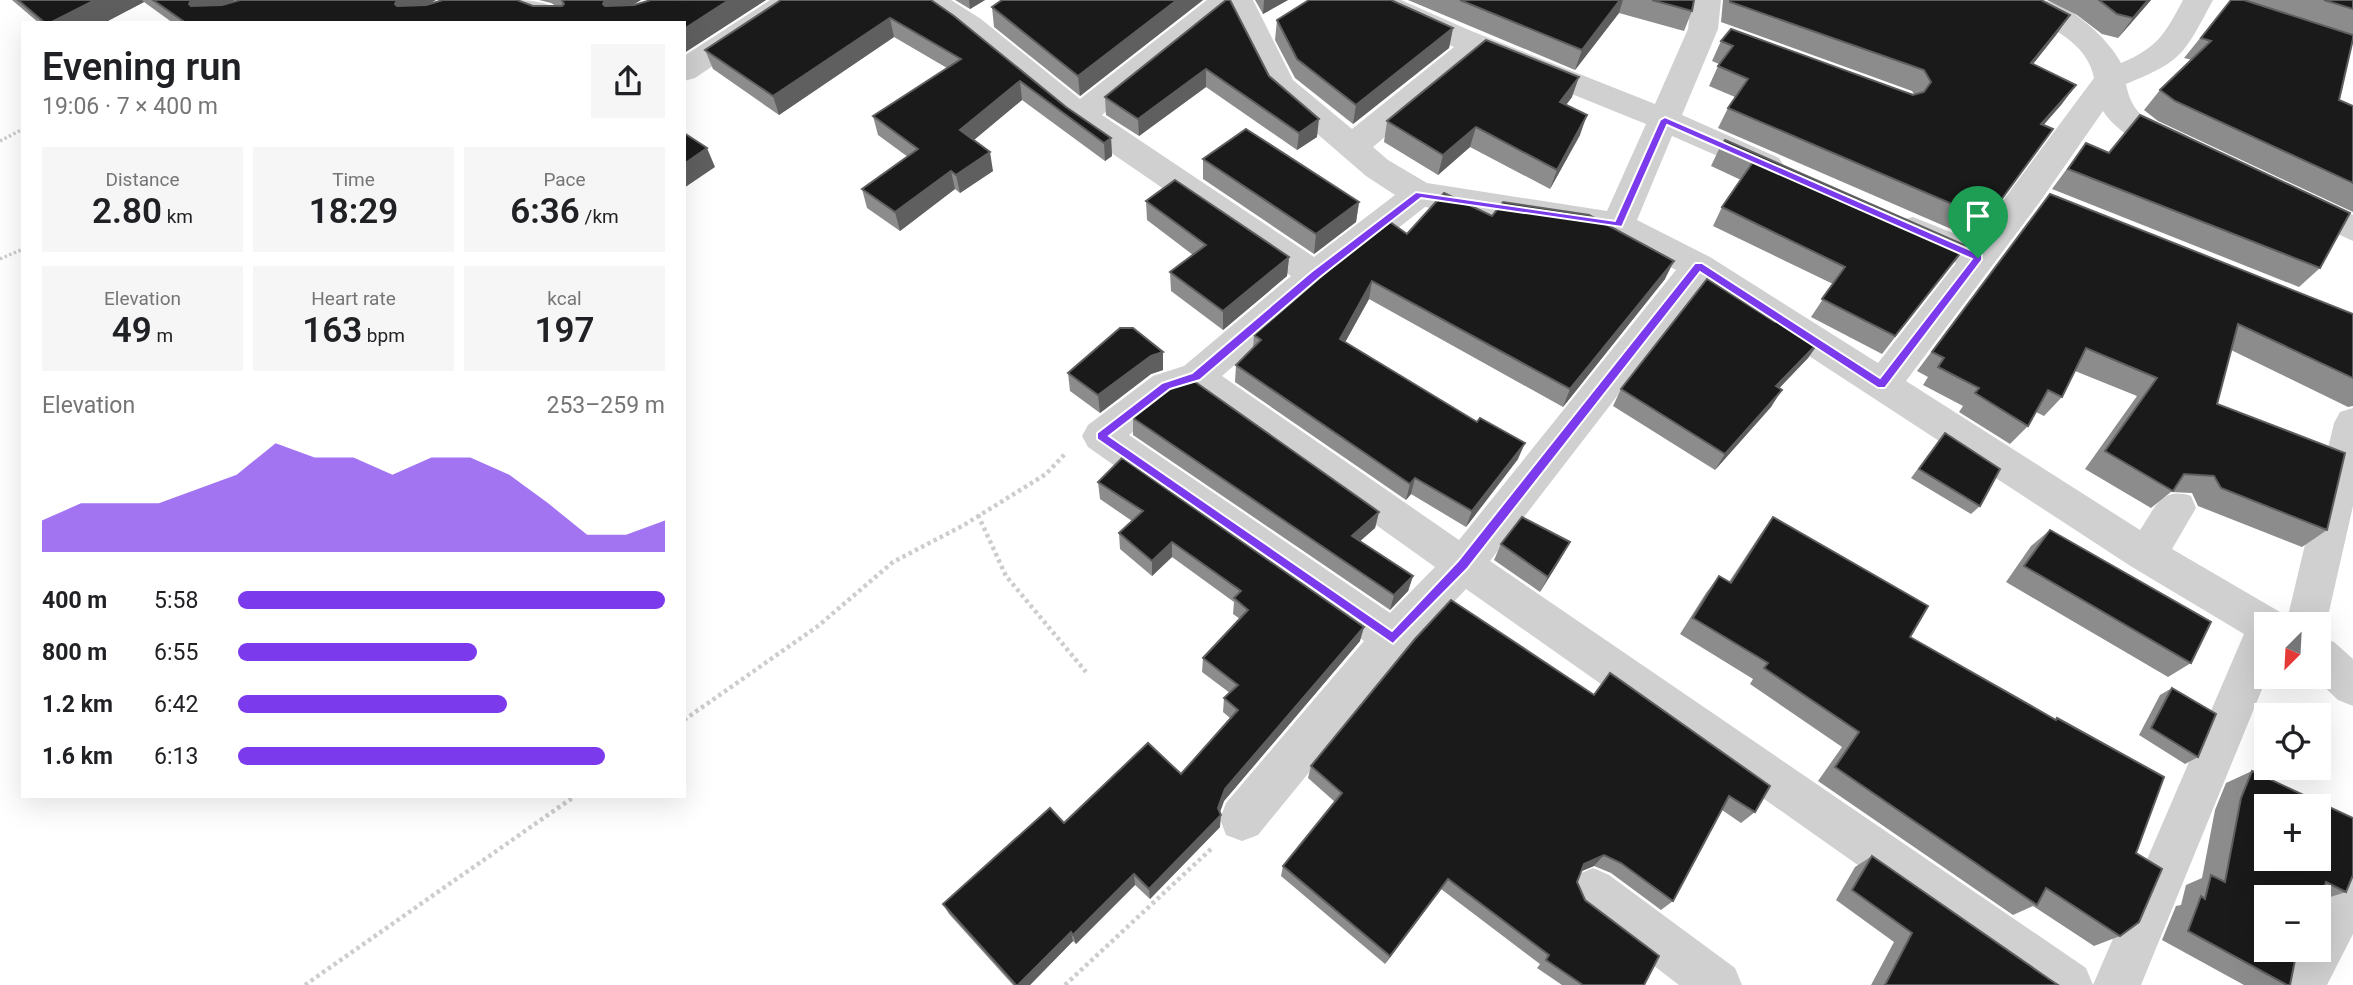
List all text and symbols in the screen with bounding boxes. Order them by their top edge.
button: share [591,44,665,118]
text: Evening run [42,45,242,89]
text: 19:06 · 7 × 400 m [42,93,218,120]
text: Distance [106,168,179,191]
text: Time [332,168,375,191]
text: Pace [543,168,586,191]
pin [1948,186,2008,258]
text: 2.80 [92,191,162,232]
text: 18:29 [309,191,398,232]
text: 6:36 [510,191,580,232]
icon: arrive [1959,197,1997,235]
text: km [162,205,193,228]
text: /km [580,205,619,228]
text: Elevation [104,287,181,310]
text: Heart rate [311,287,396,310]
text: kcal [547,287,582,310]
text: 49 [112,310,152,351]
text: 163 [302,310,362,351]
text: 197 [535,310,595,351]
text: m [152,324,173,347]
text: bpm [362,324,405,347]
text: Elevation [42,392,135,419]
text: 253–259 m [546,392,665,419]
text: 400 m [42,587,107,614]
text: 5:58 [154,587,198,614]
north arrow [2254,612,2331,690]
map controls [2254,612,2331,962]
text: 800 m [42,639,107,666]
text: 6:55 [154,639,198,666]
text: 1.2 km [42,691,113,718]
text: 6:42 [154,691,198,718]
button: locate [2254,703,2331,780]
text: 1.6 km [42,743,113,770]
text: 6:13 [154,743,198,770]
button: + [2254,794,2331,871]
button: − [2254,885,2331,962]

